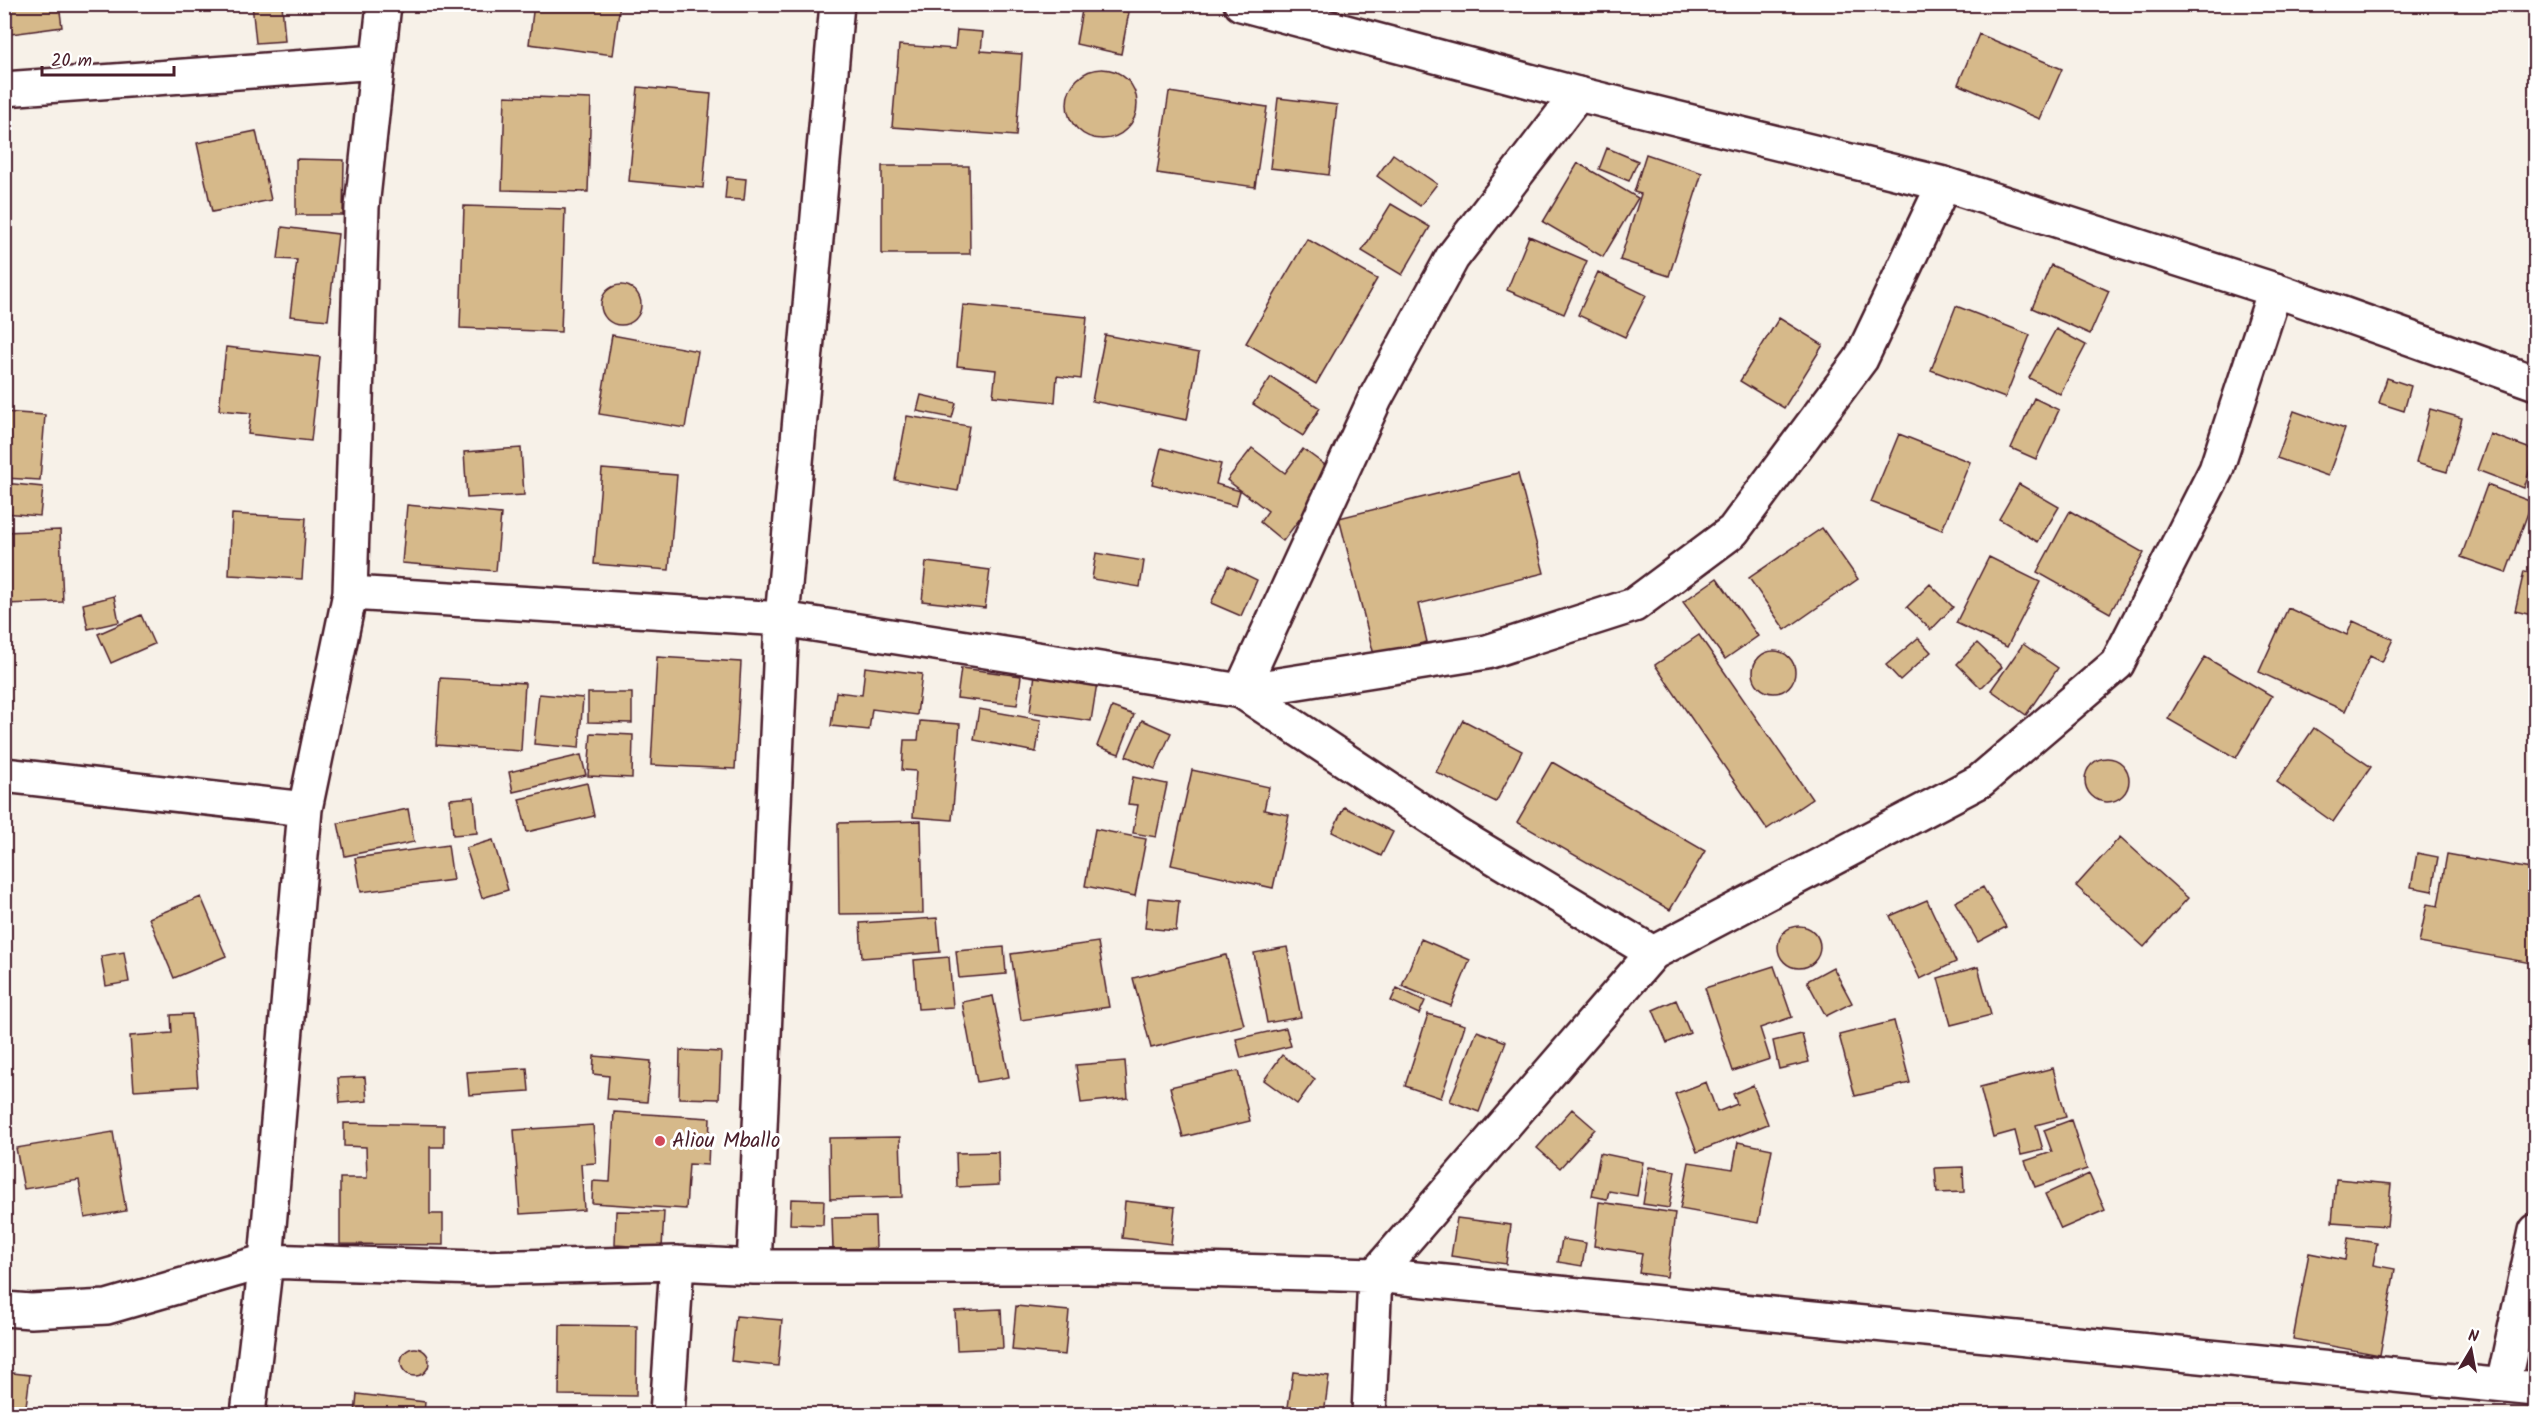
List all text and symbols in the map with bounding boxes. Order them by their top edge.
scale bar [42,39,174,77]
text: 20 m [51,47,92,76]
place label: Aliou Mballo [672,1125,780,1158]
marker: Aliou Mballo [653,1134,667,1148]
north arrow [2441,1320,2501,1380]
text: N [2466,1324,2480,1350]

